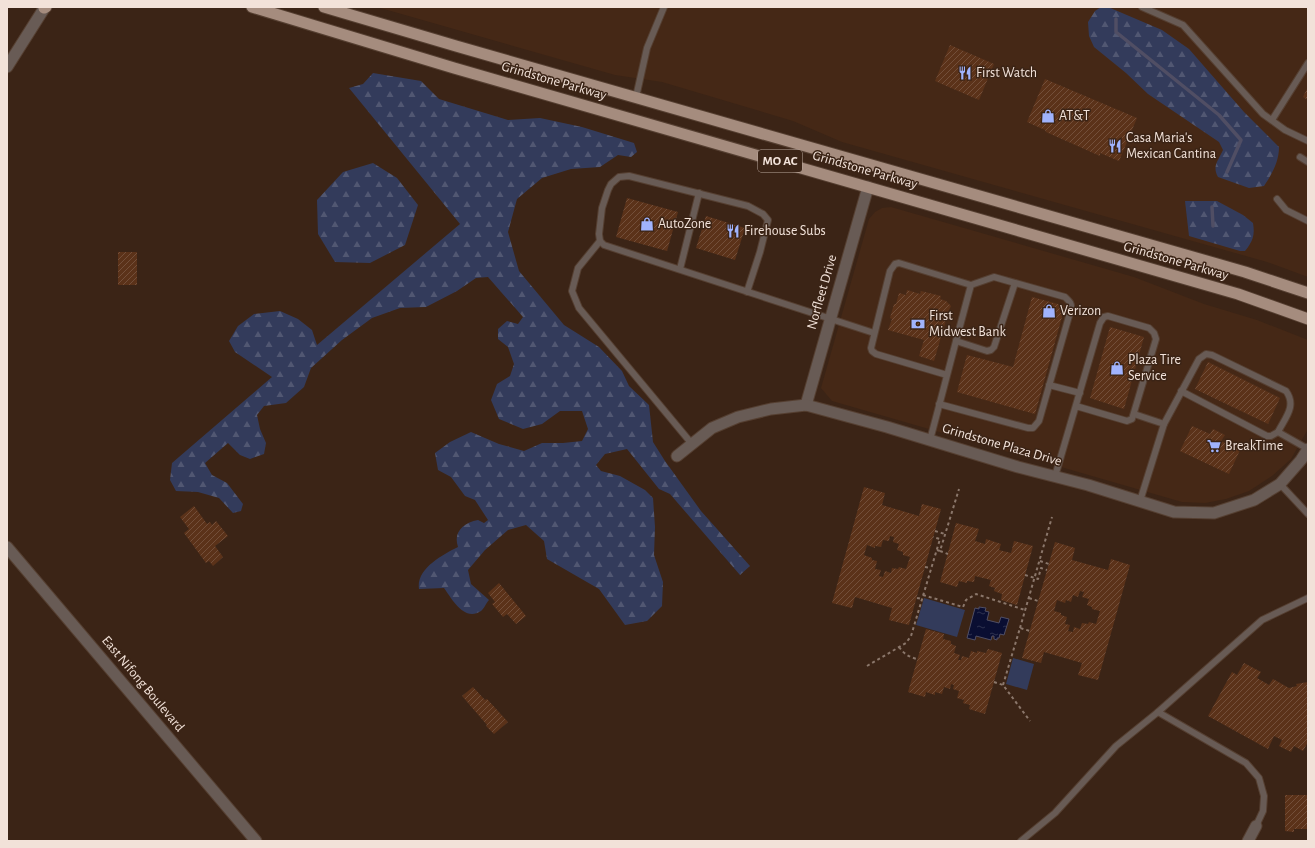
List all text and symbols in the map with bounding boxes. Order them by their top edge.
street label: Grindstone Parkway [500,59,608,103]
restaurant icon: First Watch [957,65,973,81]
place label: First Watch [976,66,1037,80]
shop icon: AT&T [1040,108,1056,124]
place label: AT&T [1059,109,1090,123]
place label: Casa Maria's Mexican Cantina [1126,131,1217,161]
restaurant icon: Casa Maria's Mexican Cantina [1107,138,1123,154]
street label: Grindstone Parkway [811,148,919,192]
road number: MO AC [758,150,802,172]
shop icon: AutoZone [639,216,655,232]
place label: AutoZone [658,217,711,231]
restaurant icon: Firehouse Subs [725,223,741,239]
place label: Firehouse Subs [744,224,826,238]
street label: Grindstone Parkway [1122,239,1230,283]
street label: Norfleet Drive [805,253,839,331]
shop icon: Verizon [1041,303,1057,319]
place label: Verizon [1060,304,1101,318]
place label: First Midwest Bank [929,309,1006,339]
bank icon: First Midwest Bank [910,316,926,332]
place label: Plaza Tire Service [1128,353,1181,383]
shop icon: Plaza Tire Service [1109,360,1125,376]
street label: Grindstone Plaza Drive [941,421,1063,469]
supermarket icon: BreakTime [1206,438,1222,454]
place label: BreakTime [1225,439,1283,453]
street label: East Nifong Boulevard [99,634,187,734]

